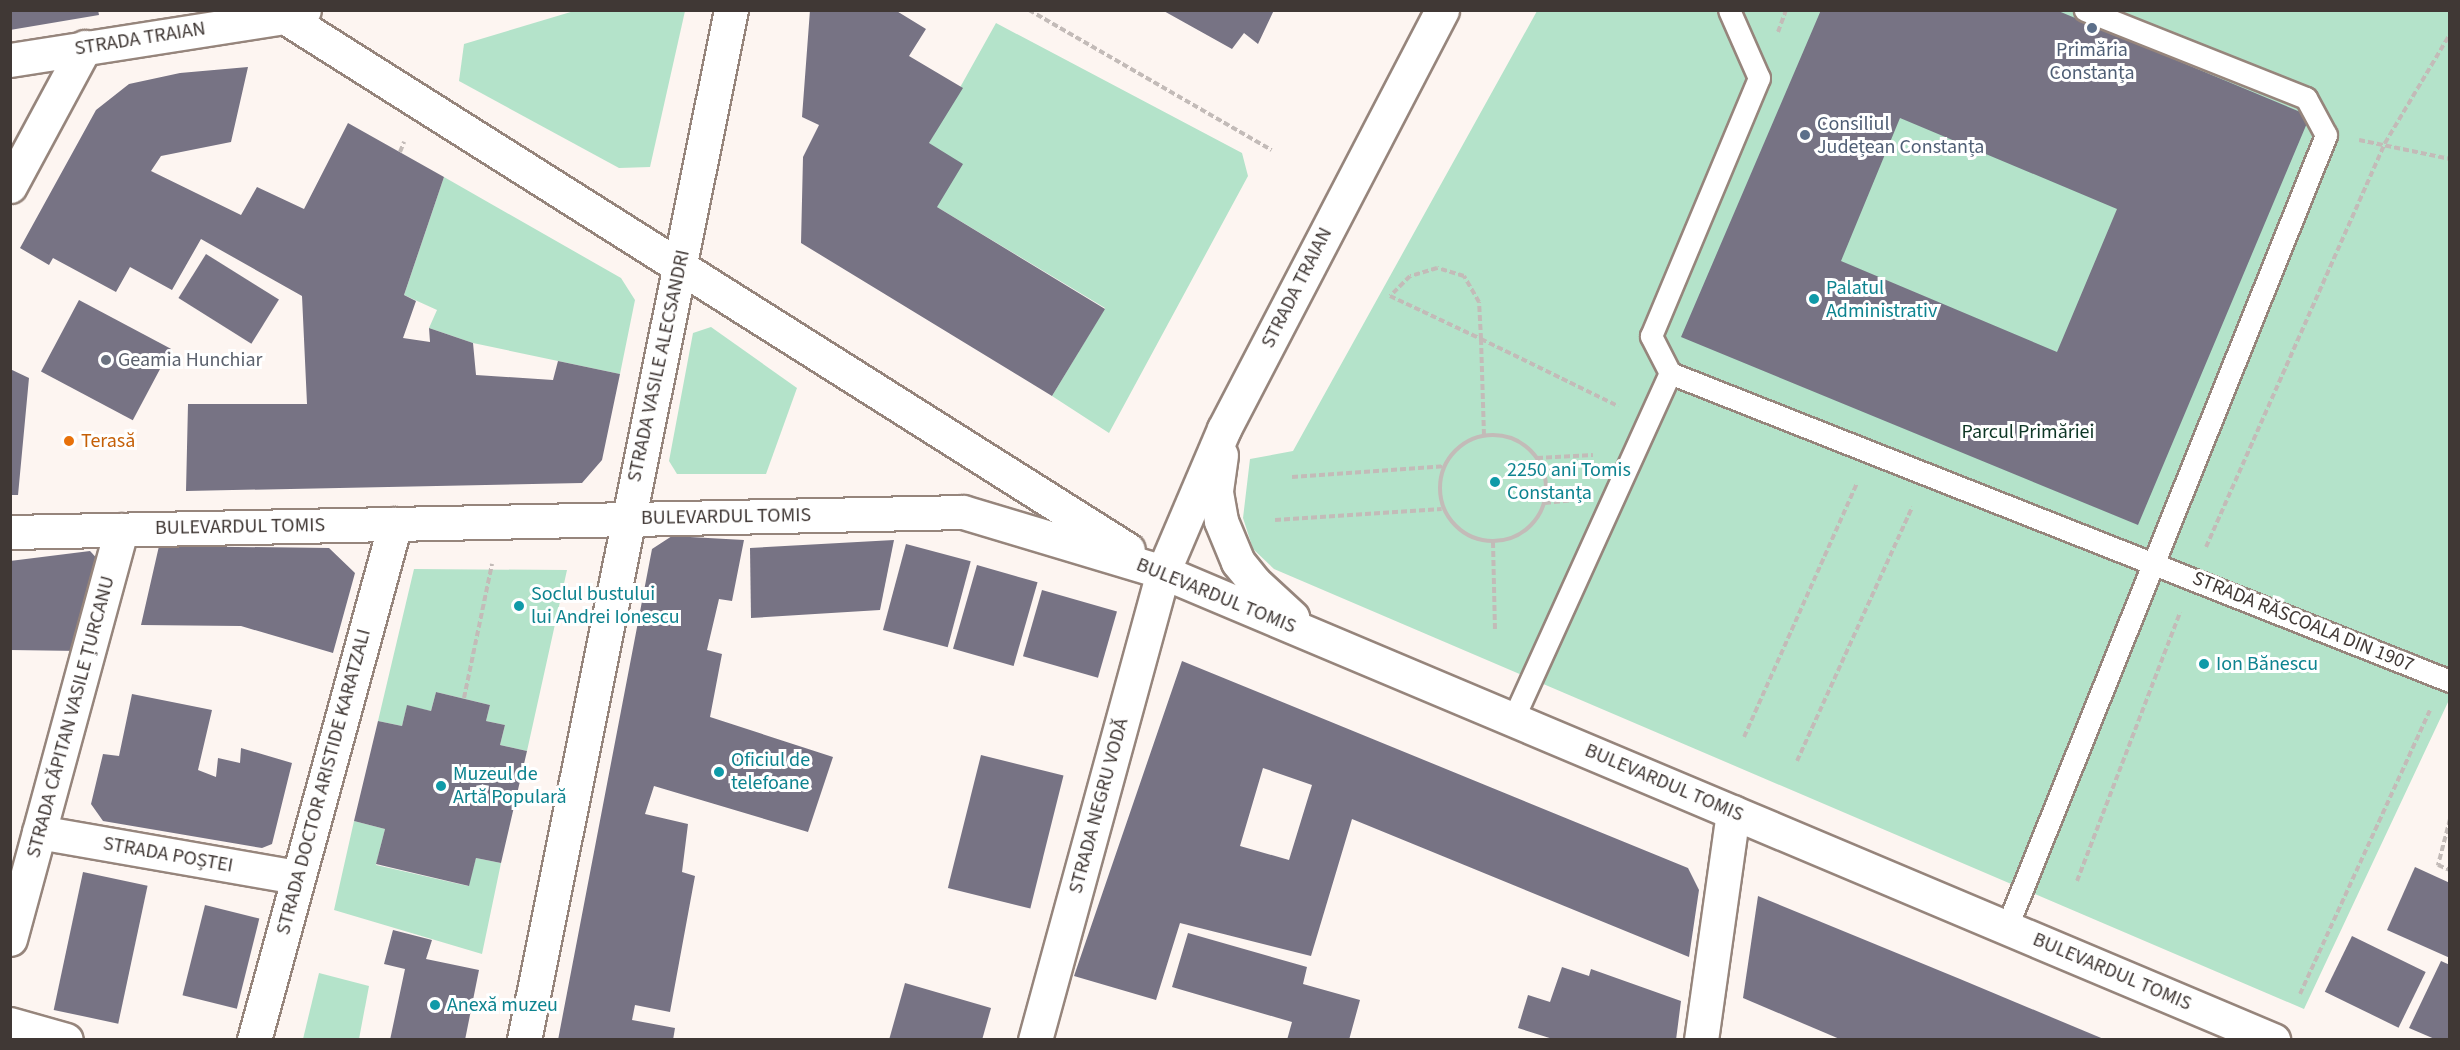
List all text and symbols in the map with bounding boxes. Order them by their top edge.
street label: STRADA TRAIAN [73,17,207,61]
marker: Primăria Constanța [2085,21,2099,35]
place label: Primăria Constanța [2050,38,2134,85]
place label: Consiliul Județean Constanța [1817,112,1984,159]
marker: Consiliul Județean Constanța [1798,128,1812,142]
street label: STRADA TRAIAN [1256,224,1338,352]
street label: STRADA VASILE ALECSANDRI [623,248,695,484]
place label: Palatul Administrativ [1826,276,1937,323]
marker: Palatul Administrativ [1807,292,1821,306]
place label: Geamia Hunchiar [118,348,262,372]
marker: Geamia Hunchiar [99,353,113,367]
park label: Parcul Primăriei [1962,420,2094,444]
place label: Terasă [81,429,135,453]
marker: Terasă [62,434,76,448]
place label: 2250 ani Tomis Constanța [1507,458,1631,505]
marker: 2250 ani Tomis Constanța [1488,475,1502,489]
street label: BULEVARDUL TOMIS [641,504,811,530]
street label: BULEVARDUL TOMIS [155,514,325,540]
street label: BULEVARDUL TOMIS [1133,553,1299,639]
street label: STRADA RĂSCOALA DIN 1907 [2189,567,2417,677]
street label: STRADA CĂPITAN VASILE ȚURCANU [22,573,120,861]
place label: Soclul bustului lui Andrei Ionescu [531,582,680,629]
marker: Soclul bustului lui Andrei Ionescu [512,599,526,613]
street label: STRADA DOCTOR ARISTIDE KARATZALI [272,626,376,938]
place label: Ion Bănescu [2216,652,2318,676]
marker: Ion Bănescu [2197,657,2211,671]
street label: STRADA NEGRU VODĂ [1064,716,1134,896]
street label: BULEVARDUL TOMIS [1581,739,1747,827]
place label: Oficiul de telefoane [731,748,810,795]
place label: Muzeul de Artă Populară [453,762,567,809]
marker: Oficiul de telefoane [712,765,726,779]
marker: Muzeul de Artă Populară [434,779,448,793]
street label: STRADA POȘTEI [101,832,235,878]
street label: BULEVARDUL TOMIS [2029,928,2195,1016]
place label: Anexă muzeu [447,993,558,1017]
marker: Anexă muzeu [428,998,442,1012]

